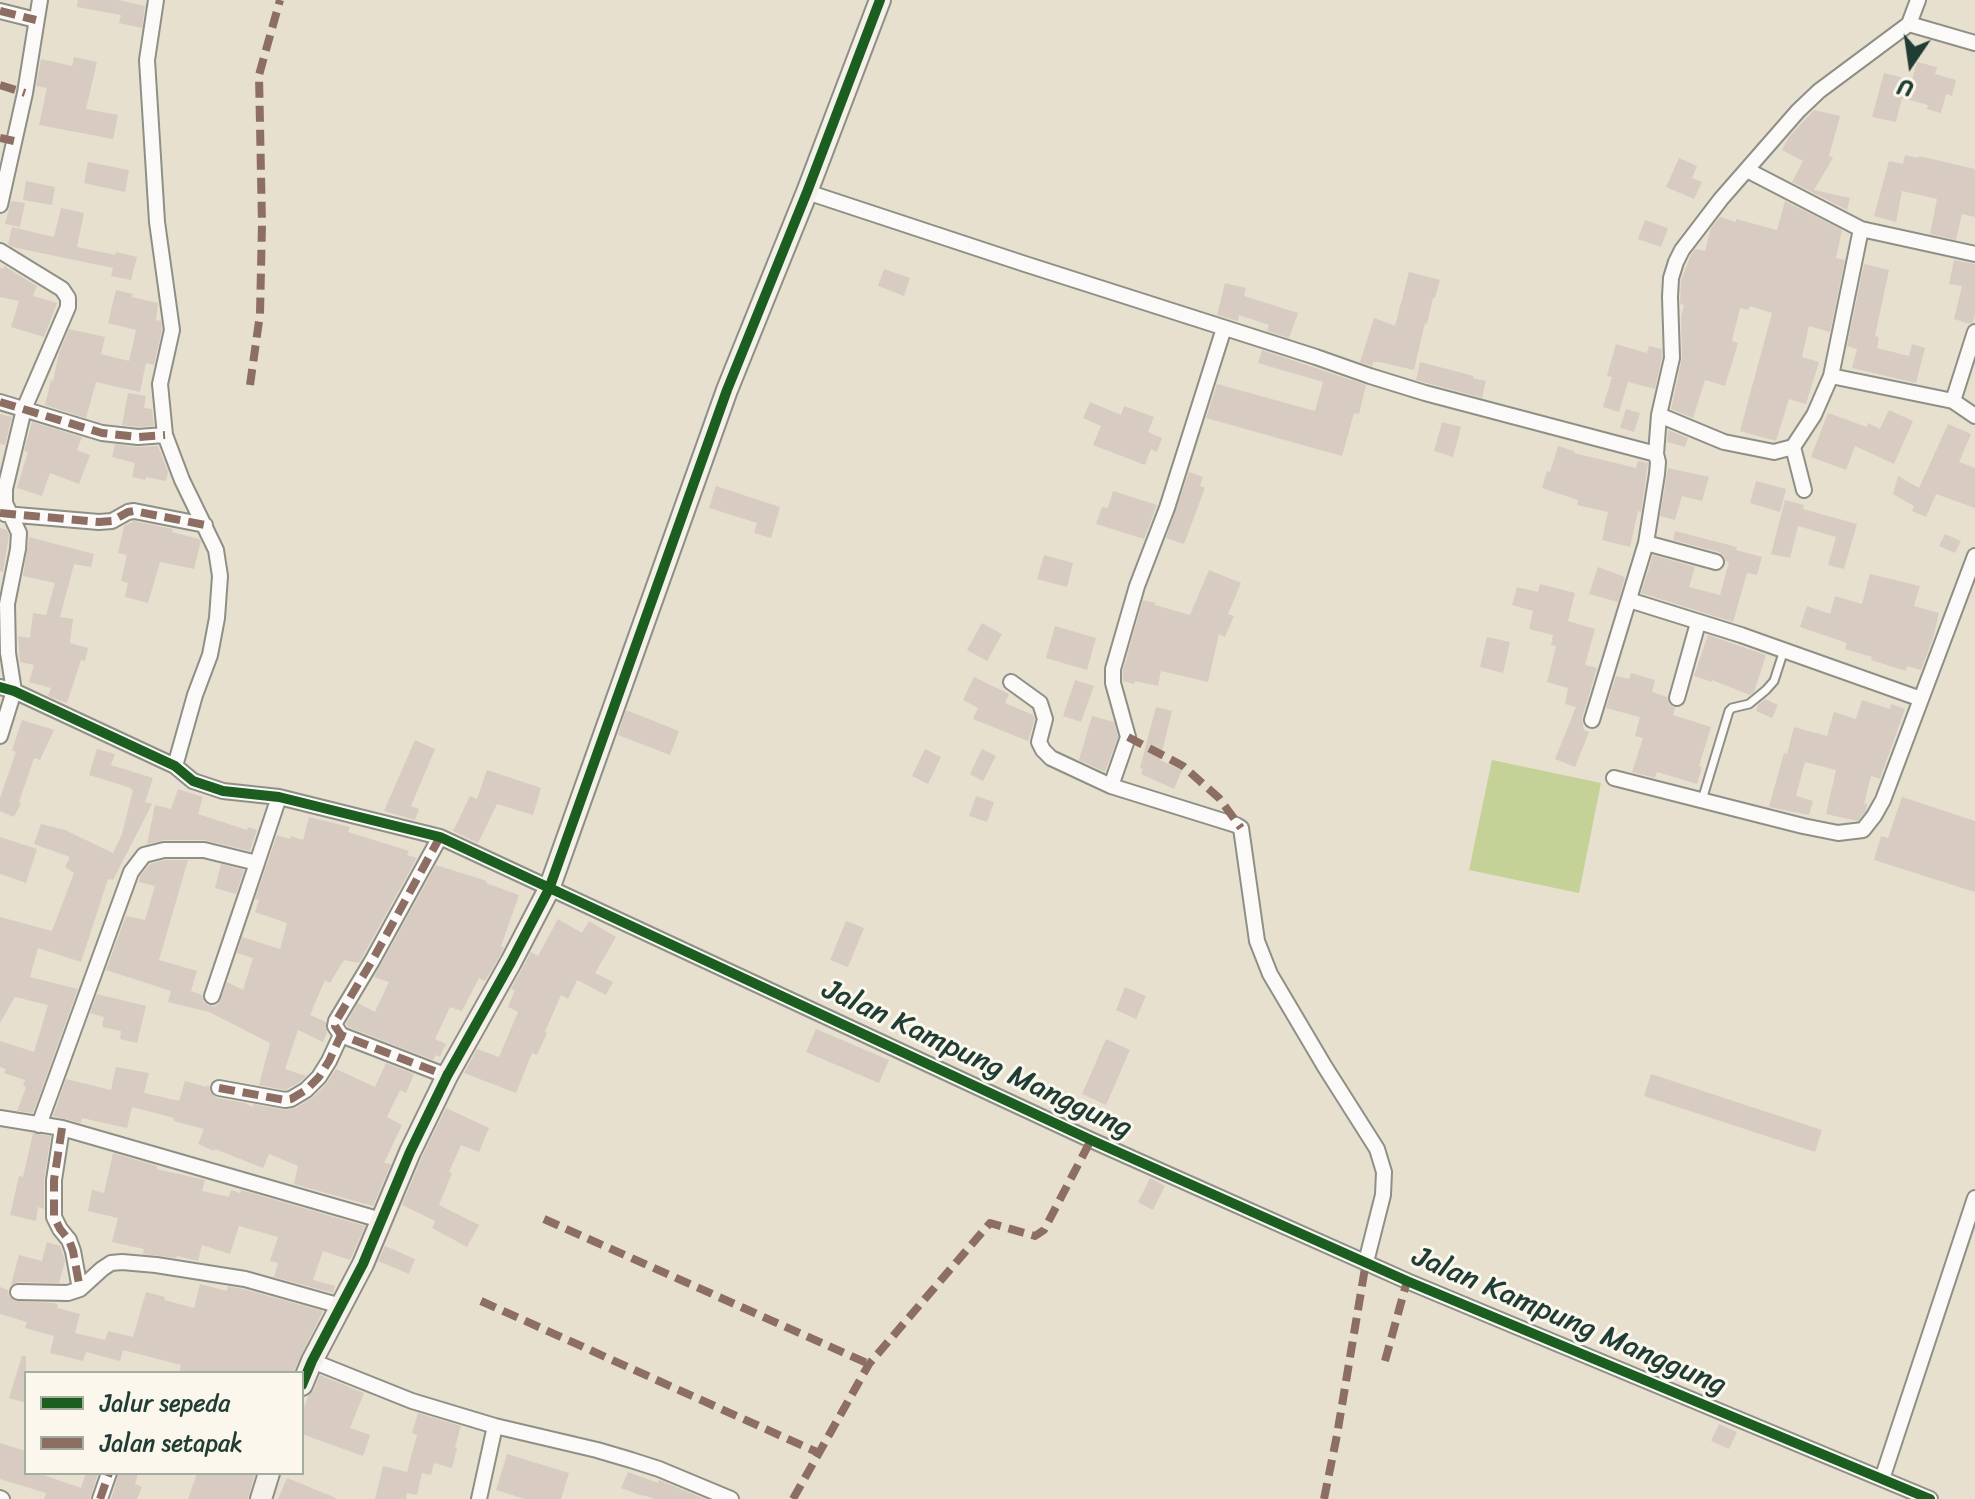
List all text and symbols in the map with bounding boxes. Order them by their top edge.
north arrow [1871,24,1951,104]
text: U [1894,67,1917,109]
street label: Jalan Kampung Manggung [816,972,1138,1148]
street label: Jalan Kampung Manggung [1407,1239,1731,1405]
legend [24,1371,304,1475]
text: Jalur sepeda [100,1382,230,1424]
text: Jalan setapak [100,1422,243,1464]

